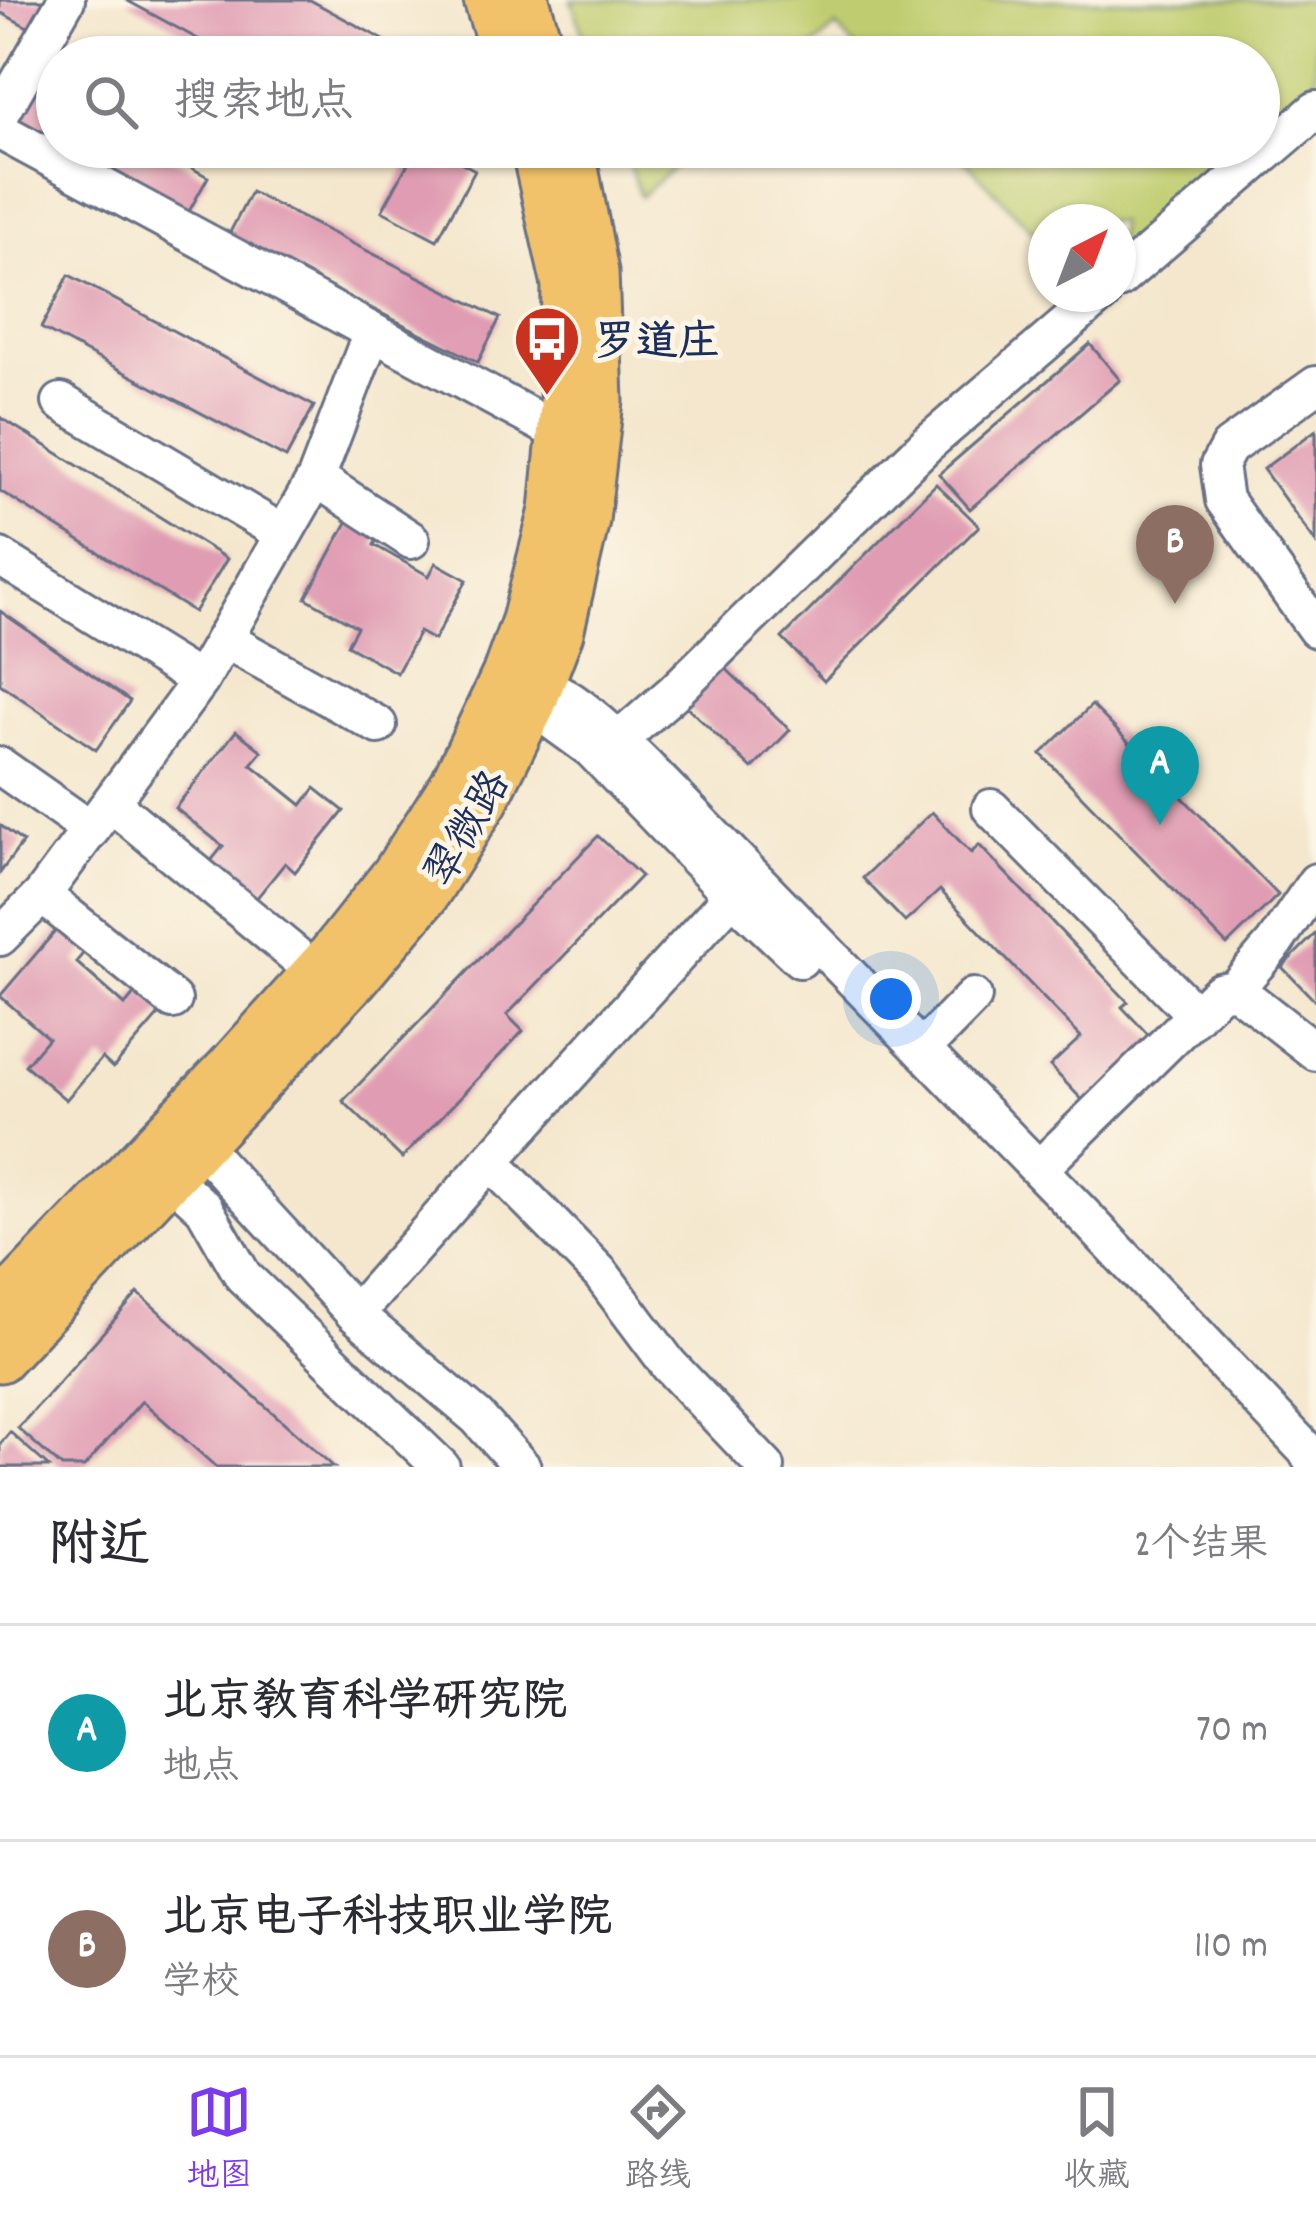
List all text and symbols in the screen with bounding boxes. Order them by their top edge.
search box [36,36,1280,168]
icon: search [78,69,144,135]
text: 搜索地点 [174,73,354,137]
north arrow [1028,204,1136,312]
bus stop icon: 罗道庄 [512,304,582,398]
place label: 罗道庄 [594,316,720,376]
pin: B [1136,505,1214,604]
pin: A [1121,726,1199,825]
street label: 翠微路 [414,761,529,900]
your location [861,969,921,1029]
text: 附近 [48,1513,150,1585]
text: 2个结果 [1134,1520,1268,1575]
text: 北京教育科学研究院 [162,1673,567,1737]
text: A [76,1705,98,1760]
text: 70 m [1196,1705,1268,1760]
text: 地点 [162,1742,240,1797]
text: 北京电子科技职业学院 [162,1889,612,1953]
text: B [78,1921,96,1976]
text: 110 m [1194,1921,1268,1976]
text: 学校 [162,1958,240,2013]
tab: 地图 [186,2079,252,2202]
tab: 路线 [625,2079,691,2202]
tab: 收藏 [1064,2079,1130,2202]

